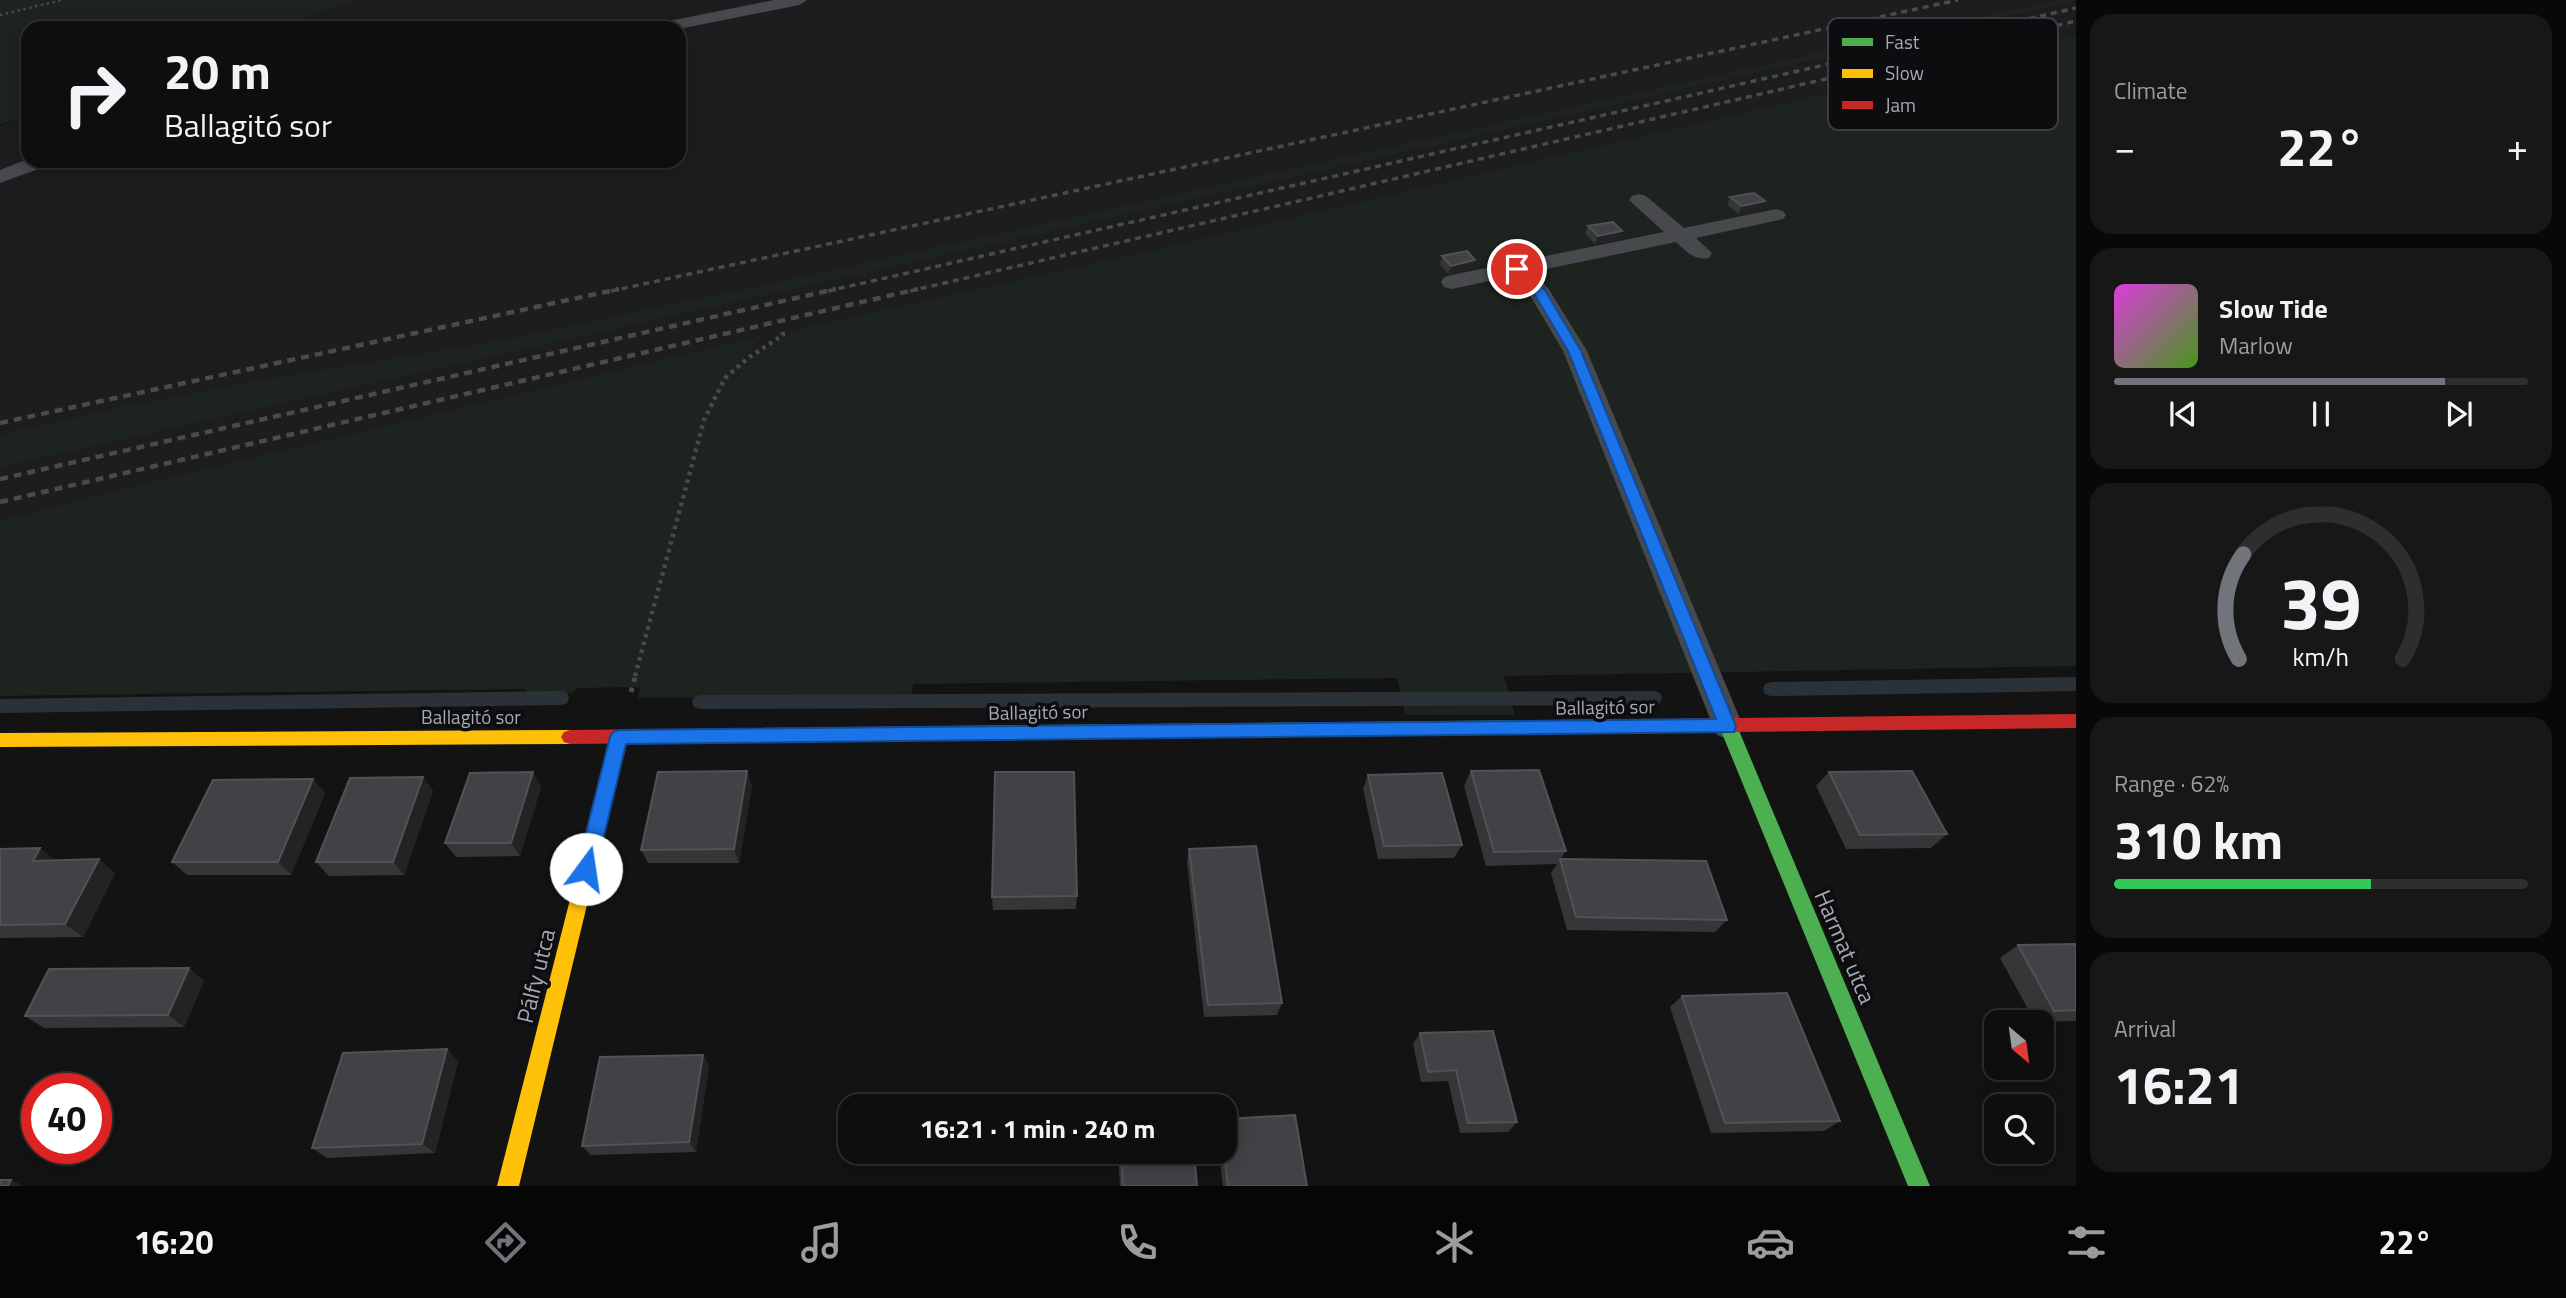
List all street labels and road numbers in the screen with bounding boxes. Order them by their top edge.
street label: Ballagitó sor [1555,691,1656,722]
street label: Ballagitó sor [988,696,1089,727]
street label: Ballagitó sor [421,702,521,731]
street label: Harmat utca [1806,884,1885,1010]
street label: Pálfy utca [507,925,564,1027]

